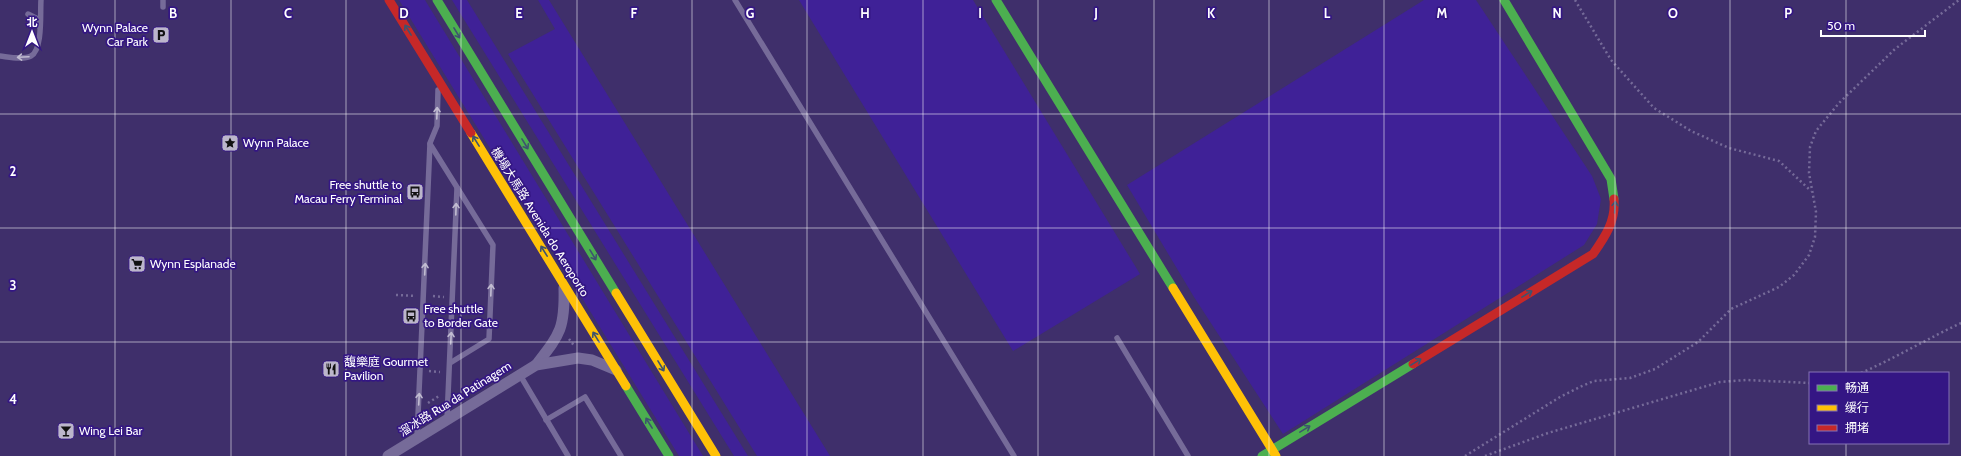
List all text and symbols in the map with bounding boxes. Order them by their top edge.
text: B [169,5,177,21]
text: C [284,5,292,21]
text: D [399,5,409,21]
text: E [515,5,523,21]
text: F [631,5,638,21]
text: G [746,5,755,21]
text: H [860,5,870,21]
text: I [978,5,982,21]
text: J [1093,5,1098,21]
text: K [1207,5,1216,21]
text: L [1324,5,1331,21]
text: M [1437,5,1448,21]
text: N [1552,5,1562,21]
text: O [1668,5,1678,21]
text: P [1784,5,1792,21]
north arrow [12,12,52,52]
scale bar [1821,12,1925,38]
text: 北 [27,15,38,29]
text: 50 m [1827,18,1855,33]
place label: Wynn Palace Car Park [82,20,149,49]
one-way arrow [403,24,411,36]
parking icon: Wynn Palace Car Park [151,25,171,45]
one-way arrow [453,27,461,38]
one-way arrow [17,53,30,60]
one-way arrow [434,107,441,120]
place icon: Wynn Palace [220,133,240,153]
place label: Wynn Palace [243,135,309,150]
one-way arrow [471,135,479,147]
one-way arrow [521,138,529,149]
street label: 機場大馬路 Avenida do Aeroporto [488,144,593,300]
text: 2 [10,163,17,179]
place label: Free shuttle to Macau Ferry Terminal [294,177,402,206]
bus stop icon: Free shuttle to Macau Ferry Terminal [405,182,425,202]
one-way arrow [1611,201,1618,214]
one-way arrow [453,203,460,216]
one-way arrow [539,245,547,257]
one-way arrow [589,249,597,261]
supermarket icon: Wynn Esplanade [127,254,147,274]
place label: Wynn Esplanade [150,256,236,271]
one-way arrow [421,263,428,276]
text: 3 [9,277,17,293]
one-way arrow [488,284,495,297]
one-way arrow [1521,290,1532,298]
place label: Free shuttle to Border Gate [424,301,498,330]
bus stop icon: Free shuttle to Border Gate [401,306,421,326]
one-way arrow [592,331,600,343]
one-way arrow [447,332,454,345]
place label: 馥樂庭 Gourmet Pavilion [344,354,428,383]
one-way arrow [1410,357,1422,365]
street label: 溜冰路 Rua da Patinagem [396,358,514,439]
restaurant icon: 馥樂庭 Gourmet Pavilion [321,359,341,379]
one-way arrow [657,360,665,372]
legend [1809,372,1949,444]
text: 畅通 [1845,380,1869,395]
text: 4 [9,391,17,407]
one-way arrow [415,393,423,406]
text: 缓行 [1845,400,1869,415]
one-way arrow [645,418,653,429]
text: 拥堵 [1845,420,1869,435]
bar icon: Wing Lei Bar [56,421,76,441]
place label: Wing Lei Bar [79,423,142,438]
one-way arrow [1299,425,1311,433]

